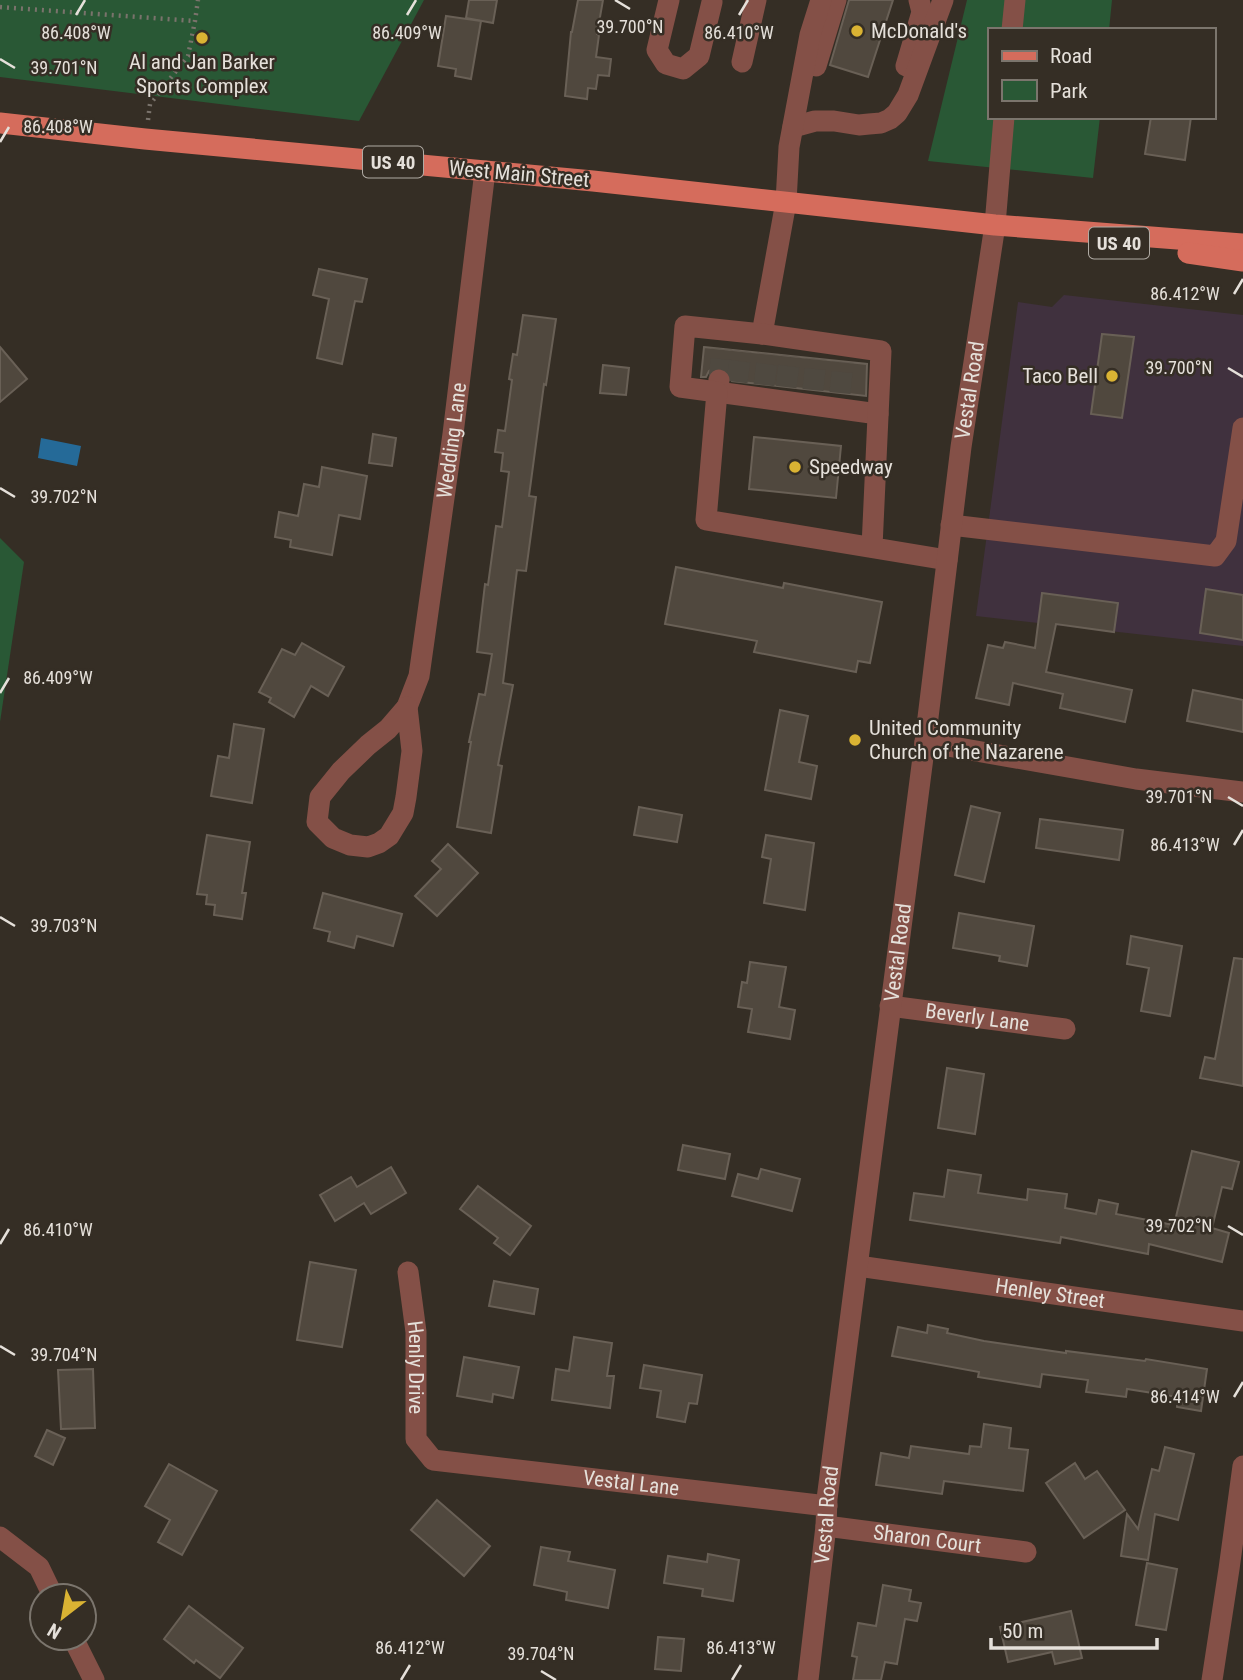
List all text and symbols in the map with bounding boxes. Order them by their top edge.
text: 39.700°N [596,16,664,37]
place label: McDonald's [871,19,967,43]
text: 86.408°W [41,22,111,43]
text: 86.409°W [372,22,442,43]
text: 86.410°W [704,22,774,43]
marker: McDonald's [849,23,865,39]
legend [988,28,1215,119]
marker: Al and Jan Barker Sports Complex [194,30,210,46]
text: Road [1050,44,1092,68]
place label: Al and Jan Barker Sports Complex [129,50,275,98]
text: 39.701°N [30,57,98,78]
text: Park [1050,79,1088,103]
text: 86.408°W [23,116,93,137]
road number: US 40 [363,146,423,178]
street label: West Main Street [448,156,590,192]
road number: US 40 [1089,228,1149,258]
text: 86.412°W [1150,283,1220,304]
street label: Vestal Road [950,340,989,441]
text: 39.700°N [1145,357,1213,378]
place label: Taco Bell [1022,364,1098,388]
marker: Taco Bell [1104,368,1120,384]
street label: Wedding Lane [432,381,471,500]
place label: Speedway [809,455,893,479]
marker: Speedway [787,459,803,475]
text: 39.702°N [30,486,98,507]
text: 86.409°W [23,667,93,688]
place label: United Community Church of the Nazarene [869,716,1064,764]
marker: United Community Church of the Nazarene [847,732,863,748]
text: 39.701°N [1145,786,1213,807]
text: 86.413°W [1150,834,1220,855]
street label: Vestal Road [879,902,916,1003]
text: 39.703°N [30,915,98,936]
street label: Beverly Lane [924,999,1031,1036]
text: 39.702°N [1145,1215,1213,1236]
text: 86.410°W [23,1219,93,1240]
street label: Henley Street [994,1274,1106,1313]
street label: Henly Drive [403,1319,428,1414]
text: 39.704°N [30,1344,98,1365]
text: 86.414°W [1150,1386,1220,1407]
street label: Vestal Road [810,1464,843,1566]
street label: Vestal Lane [582,1466,681,1501]
street label: Sharon Court [872,1520,983,1558]
north arrow [28,1582,98,1652]
scale bar [991,1606,1157,1650]
text: N [44,1618,65,1644]
text: 50 m [1002,1619,1043,1643]
text: 86.412°W [375,1637,445,1658]
text: 86.413°W [706,1637,776,1658]
text: 39.704°N [507,1643,575,1664]

